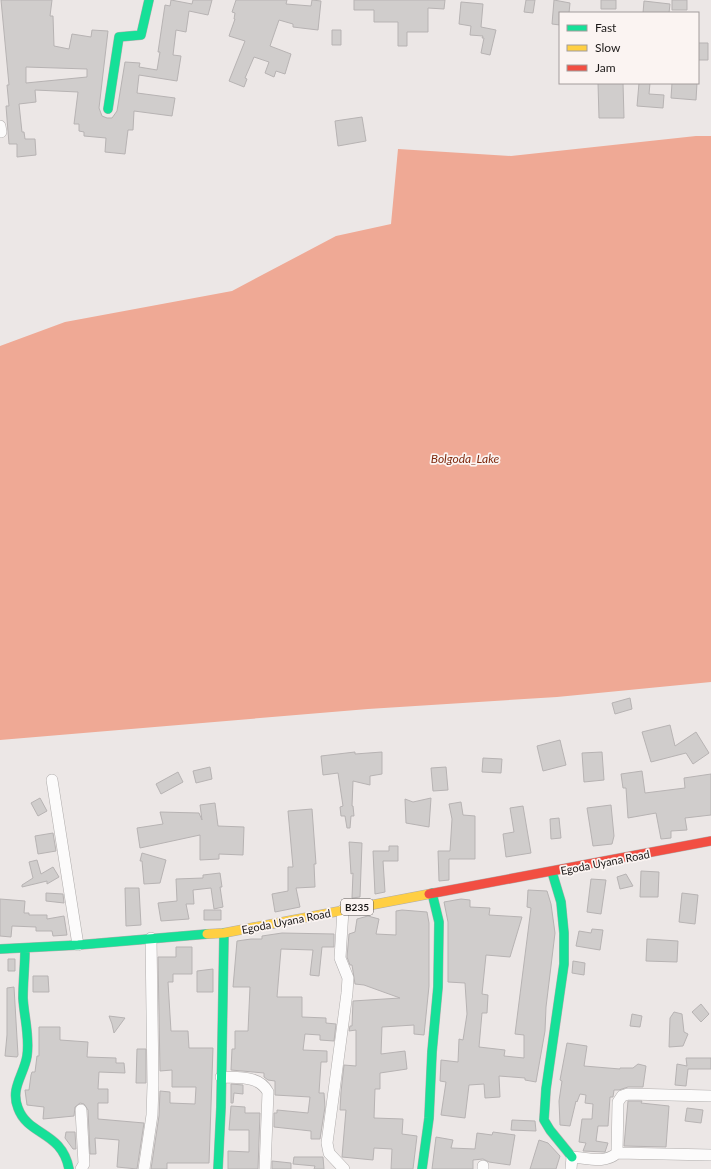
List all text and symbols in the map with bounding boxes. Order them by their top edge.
legend [559,12,699,84]
text: Fast [595,20,617,35]
text: Slow [595,40,621,55]
text: Jam [595,60,616,75]
water label: Bolgoda_Lake [431,451,500,466]
street label: Egoda Uyana Road [559,847,651,877]
road number: B235 [341,899,373,915]
street label: Egoda Uyana Road [240,906,332,936]

